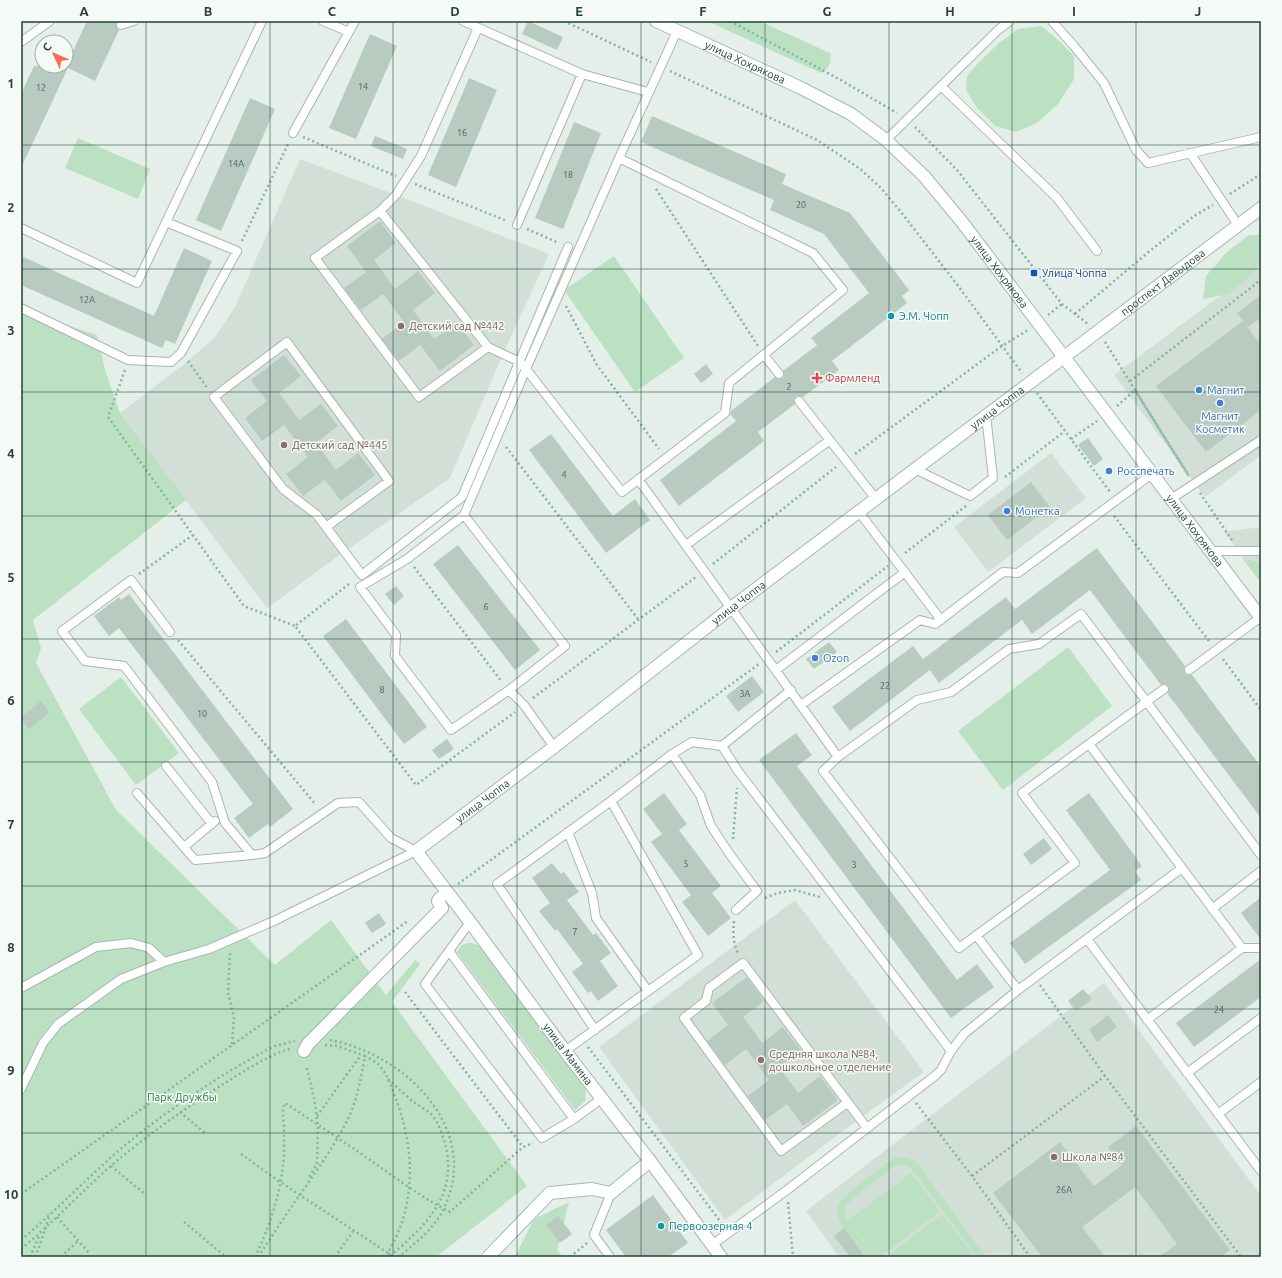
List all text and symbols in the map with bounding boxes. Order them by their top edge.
text: A [79,4,89,18]
text: B [204,4,213,18]
text: C [328,4,337,18]
text: D [450,4,460,18]
text: E [575,4,583,18]
text: F [699,4,707,18]
text: G [823,4,832,18]
text: H [945,4,955,18]
text: I [1072,4,1076,18]
text: J [1195,4,1201,18]
north arrow [34,34,74,74]
street label: улица Хохрякова [703,38,787,86]
text: С [40,40,54,54]
text: 1 [7,76,15,90]
house number: 14 [358,82,368,92]
house number: 12 [36,83,46,93]
house number: 16 [457,128,467,138]
house number: 14А [228,159,244,169]
house number: 18 [563,170,573,180]
text: 2 [7,200,15,214]
house number: 20 [796,200,806,210]
street label: улица Хохрякова [968,233,1031,310]
street label: проспект Давыдова [1119,247,1207,318]
place label: Улица Чоппа [1042,267,1107,279]
marker: Улица Чоппа [1029,268,1039,278]
house number: 12А [79,295,95,305]
place label: Э.М. Чопп [899,310,949,322]
marker: Э.М. Чопп [886,311,896,321]
place label: Детский сад №442 [409,320,504,332]
marker: Детский сад №442 [396,321,406,331]
text: 3 [7,323,15,337]
place label: Фармленд [825,372,880,384]
marker: Фармленд [812,373,822,383]
house number: 2 [786,382,792,392]
street label: улица Чоппа [968,383,1026,431]
place label: Магнит [1207,384,1245,396]
marker: Магнит [1194,385,1204,395]
marker: Магнит Косметик [1215,398,1225,408]
place label: Магнит Косметик [1195,410,1245,435]
place label: Детский сад №445 [292,439,387,451]
marker: Детский сад №445 [279,440,289,450]
text: 4 [7,446,15,460]
place label: Росспечать [1117,465,1175,477]
marker: Росспечать [1104,466,1114,476]
house number: 4 [561,470,567,480]
street label: улица Хохрякова [1164,492,1226,569]
place label: Монетка [1015,505,1060,517]
marker: Монетка [1002,506,1012,516]
text: 5 [7,570,15,584]
street label: улица Чоппа [709,578,768,627]
house number: 6 [483,602,489,612]
place label: Ozon [823,652,849,664]
marker: Ozon [810,653,820,663]
house number: 22 [880,681,890,691]
house number: 8 [379,685,385,695]
house number: 3А [740,689,751,699]
text: 6 [7,693,15,707]
house number: 10 [197,709,207,719]
street label: улица Чоппа [453,777,512,825]
text: 7 [7,817,15,831]
house number: 5 [683,859,689,869]
house number: 3 [851,860,857,870]
house number: 7 [572,927,578,937]
text: 8 [7,940,15,954]
house number: 24 [1214,1005,1224,1015]
street label: улица Мамина [541,1021,595,1087]
place label: Средняя школа №84, дошкольное отделение [769,1048,891,1073]
marker: Средняя школа №84, дошкольное отделение [756,1055,766,1065]
text: 9 [7,1063,15,1077]
park label: Парк Дружбы [147,1091,217,1103]
place label: Школа №84 [1062,1151,1124,1163]
marker: Школа №84 [1049,1152,1059,1162]
house number: 26А [1056,1185,1072,1195]
text: 10 [4,1187,18,1201]
place label: Первоозерная 4 [669,1220,752,1232]
marker: Первоозерная 4 [656,1221,666,1231]

